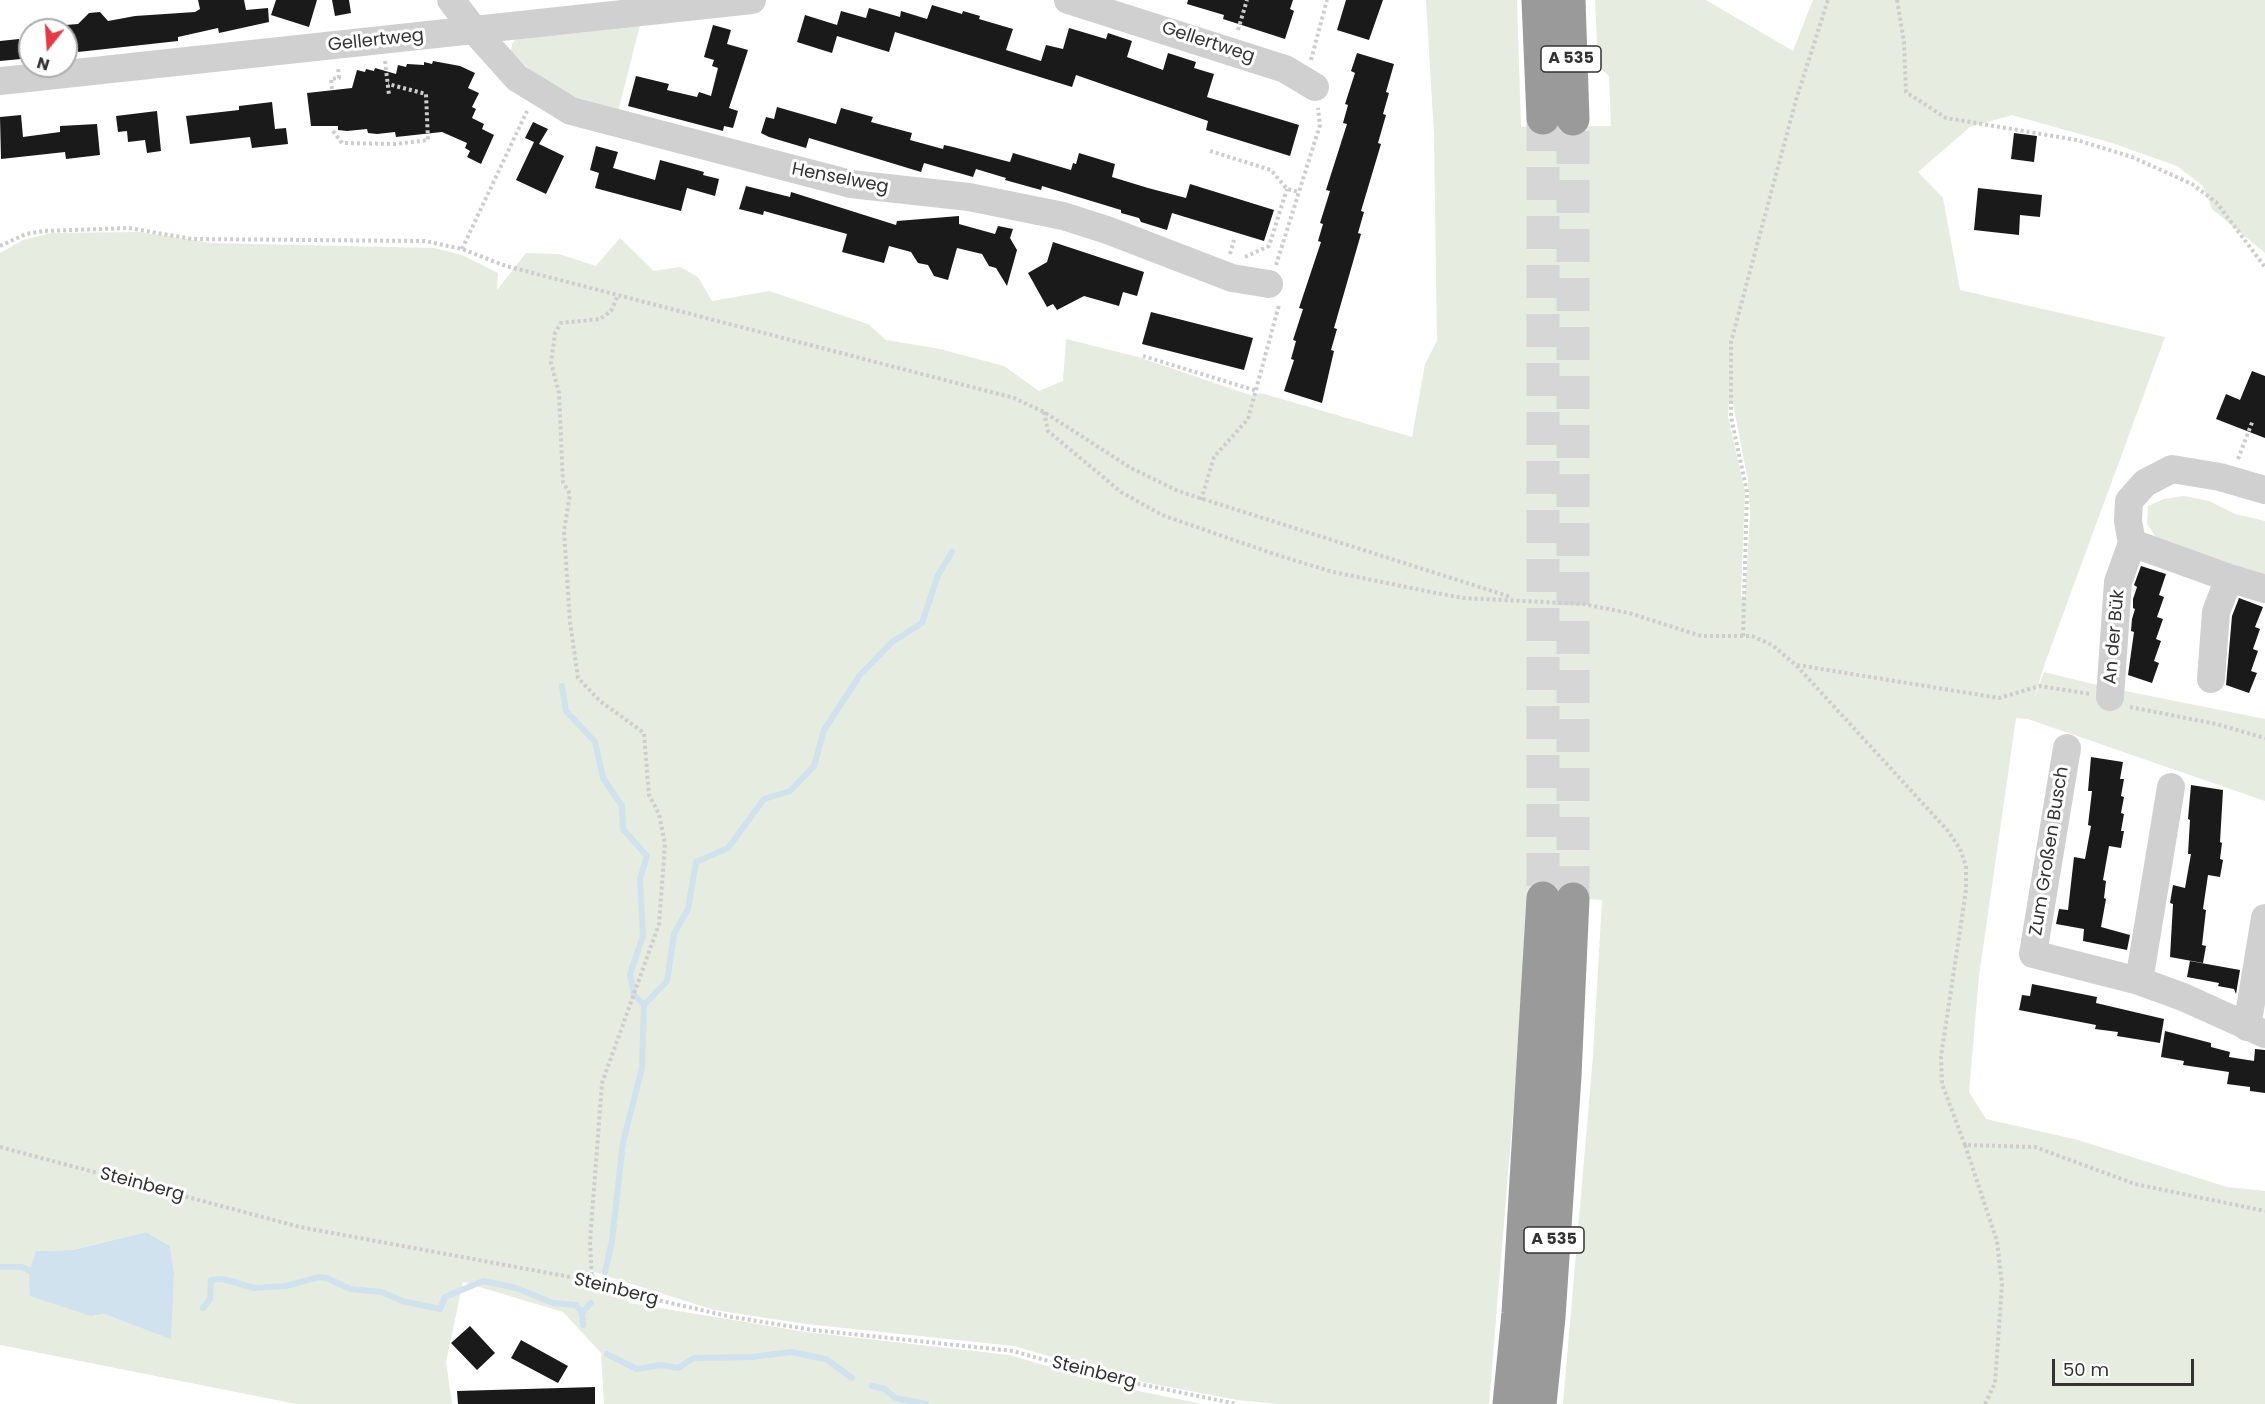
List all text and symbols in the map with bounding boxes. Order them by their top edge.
north arrow [18,18,78,78]
street label: Gellertweg [1159,18,1257,68]
street label: Gellertweg [327,25,425,57]
road number: A 535 [1541,46,1601,72]
text: N [34,51,52,77]
street label: Henselweg [790,159,890,199]
street label: An der Bük [2100,589,2130,685]
street label: Zum Großen Busch [2026,765,2074,937]
street label: Steinberg [97,1163,187,1207]
road number: A 535 [1524,1227,1584,1253]
street label: Steinberg [571,1269,661,1311]
scale bar [2055,1347,2198,1385]
street label: Steinberg [1049,1352,1139,1394]
text: 50 m [2063,1357,2109,1382]

